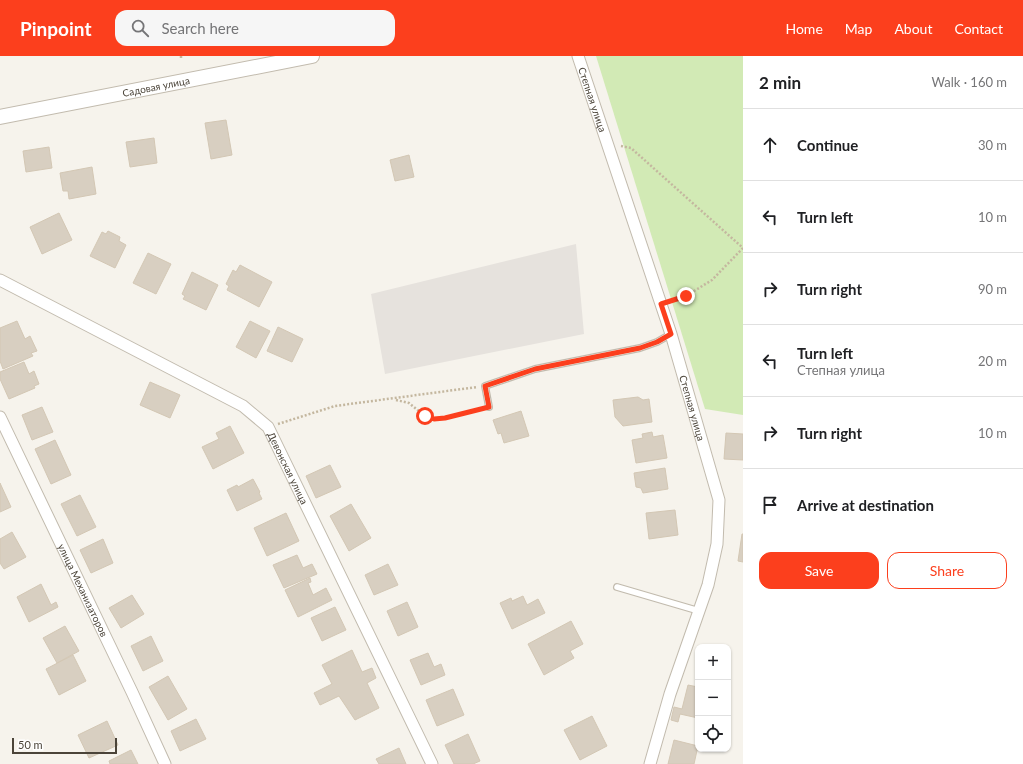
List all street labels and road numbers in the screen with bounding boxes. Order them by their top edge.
street label: Степная улица [576,66,609,134]
street label: Садовая улица [121,74,191,99]
street label: Степная улица [677,374,708,442]
street label: Девонская улица [265,430,311,506]
street label: улица Механизаторов [56,542,111,639]

